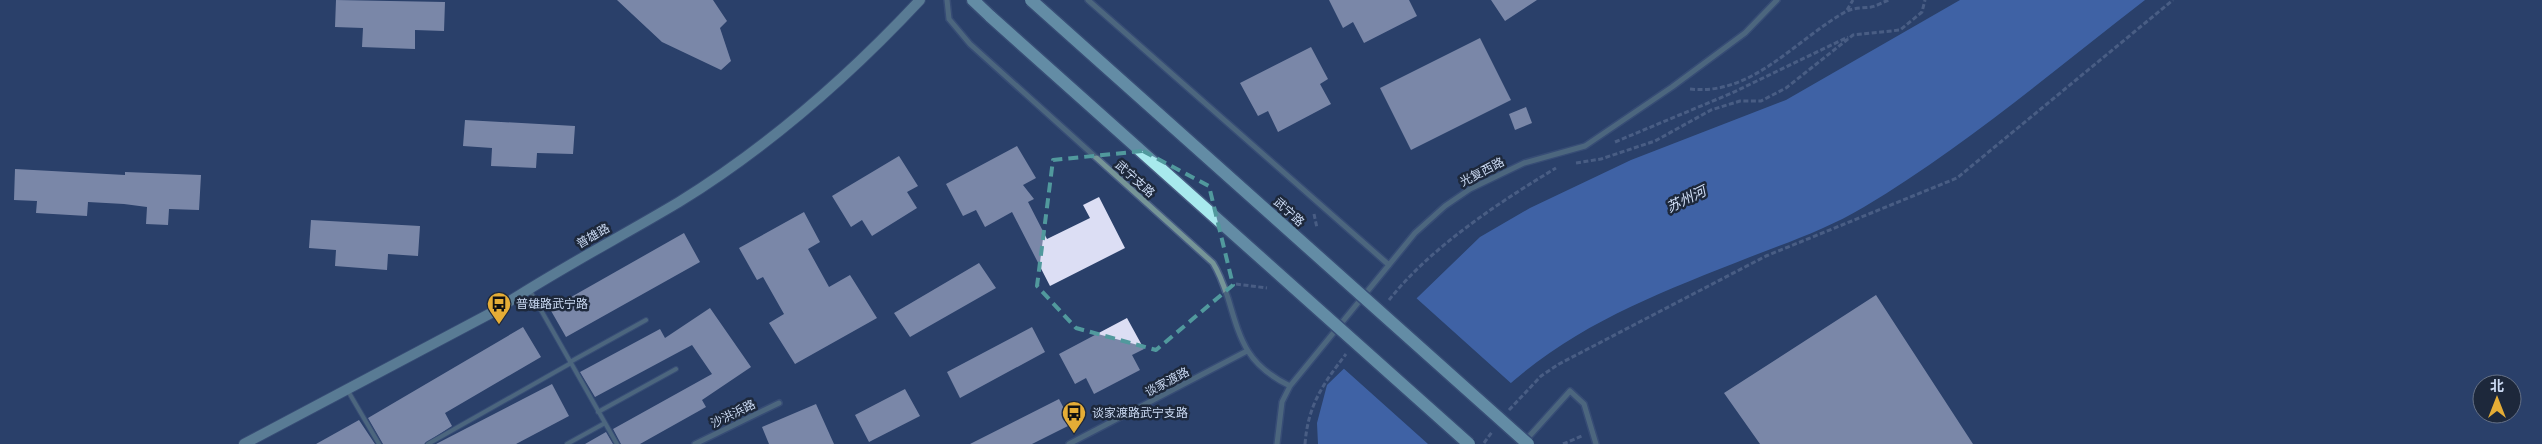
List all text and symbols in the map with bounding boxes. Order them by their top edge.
street label: 光复西路 [1457,155,1507,189]
street label: 武宁支路 [1112,158,1158,200]
water label: 苏州河 [1664,181,1711,215]
street label: 武宁路 [1271,195,1307,229]
street label: 普雄路 [574,221,612,251]
bus stop icon: 普雄路武宁路 [486,291,512,325]
place label: 普雄路武宁路 [516,297,588,311]
street label: 谈家渡路 [1143,365,1191,399]
north arrow [2472,374,2522,424]
text: 北 [2490,378,2504,394]
street label: 沙洪浜路 [708,397,758,431]
bus stop icon: 谈家渡路武宁支路 [1061,400,1087,434]
place label: 谈家渡路武宁支路 [1092,406,1188,420]

